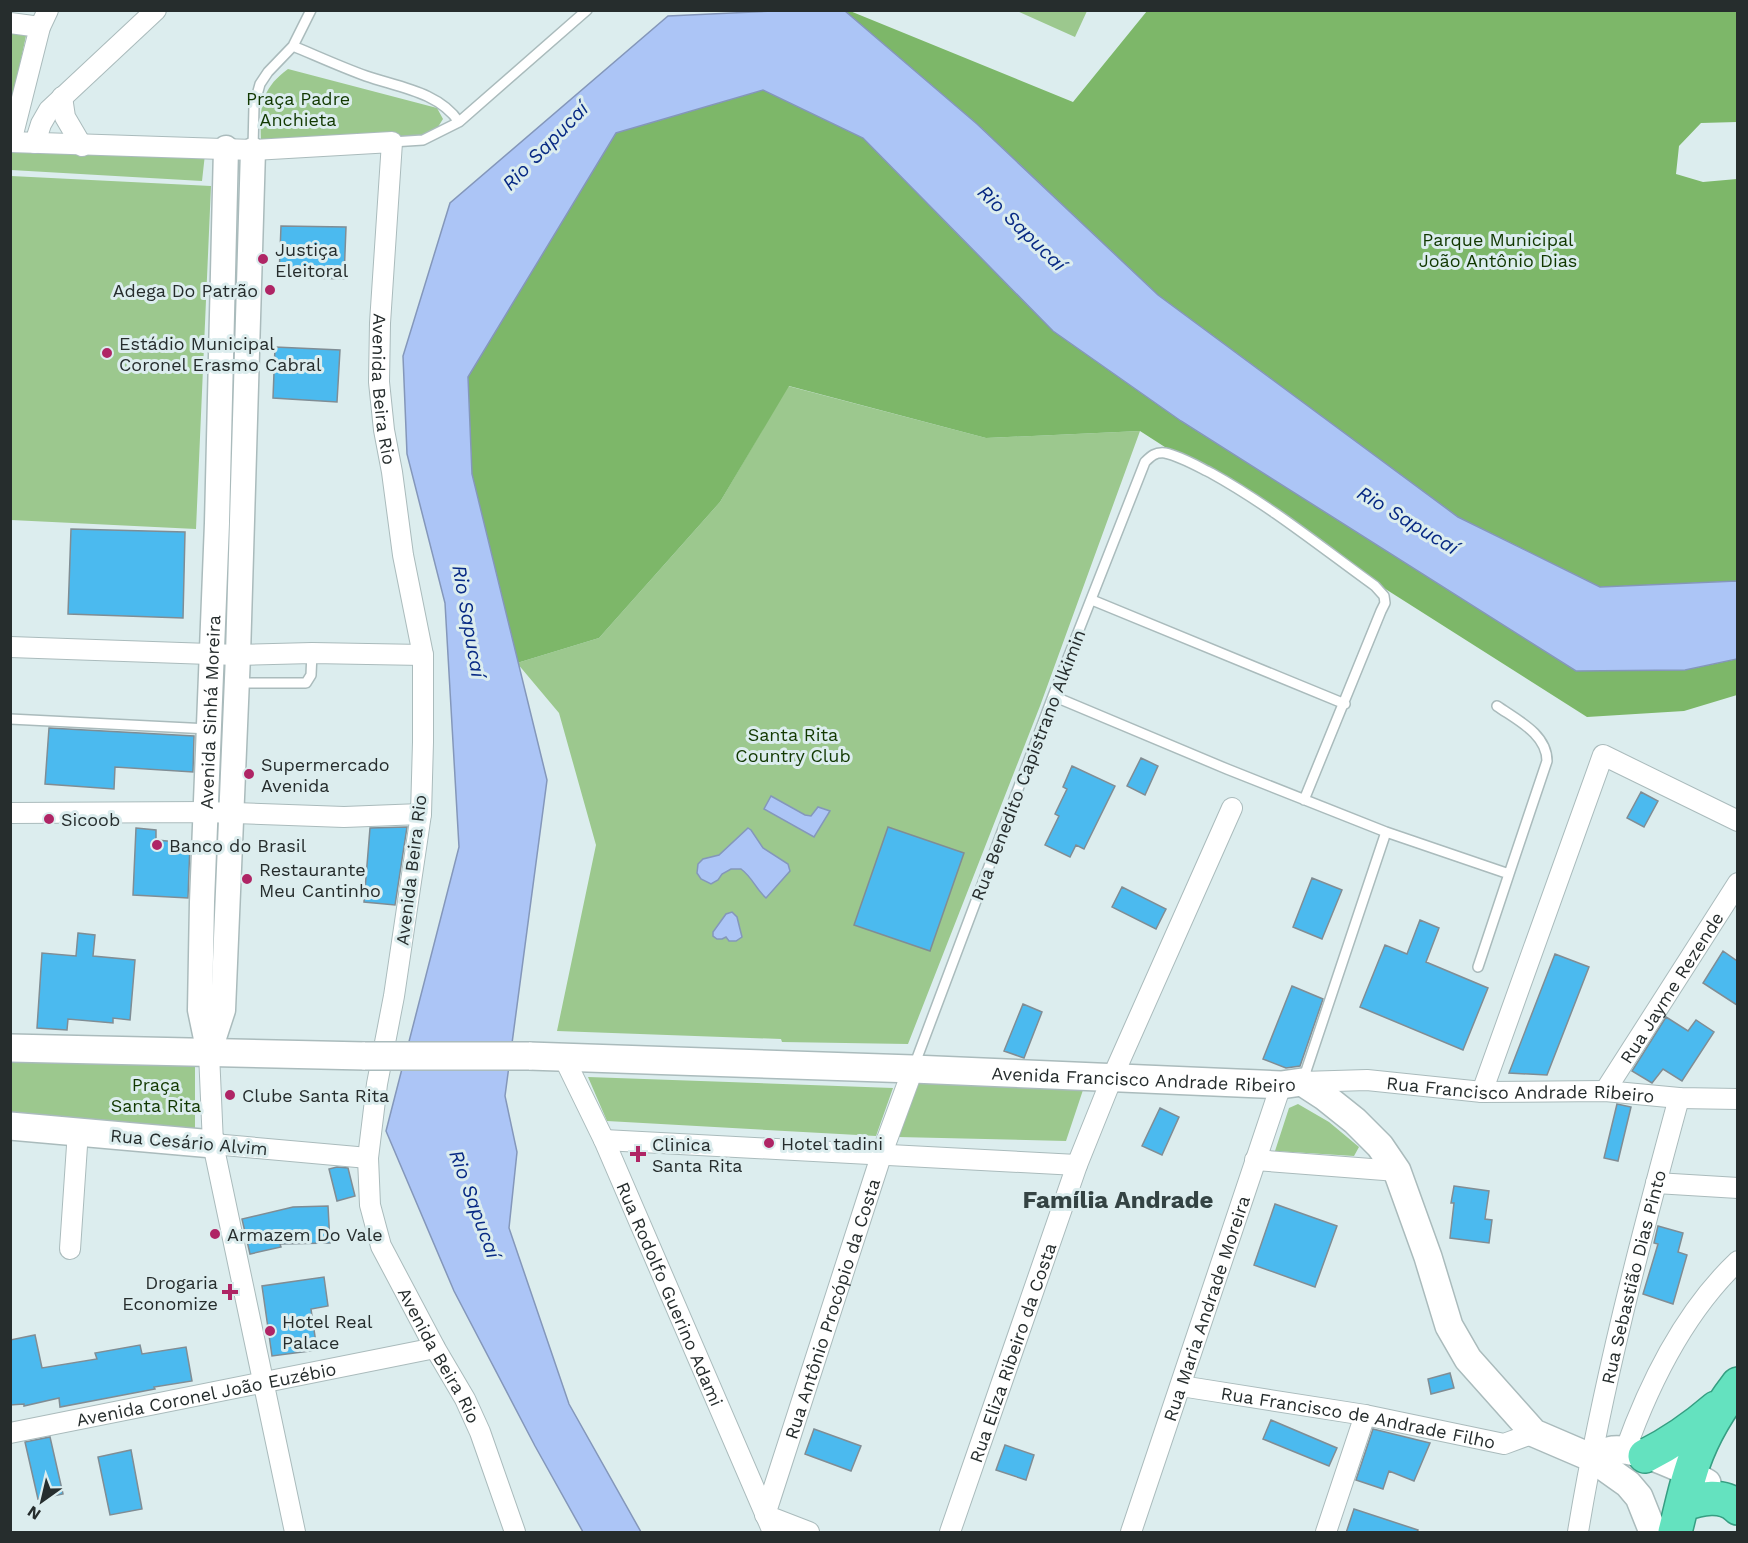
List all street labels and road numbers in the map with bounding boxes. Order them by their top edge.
street label: Avenida Beira Rio [369,313,401,466]
street label: Avenida Sinhá Moreira [195,615,224,810]
street label: Rua Benedito Capistrano Alkimin [966,626,1090,904]
street label: Avenida Beira Rio [391,794,431,946]
street label: Rua Jayme Rezende [1615,908,1727,1067]
street label: Avenida Francisco Andrade Ribeiro [991,1062,1297,1096]
street label: Rua Francisco Andrade Ribeiro [1385,1072,1655,1106]
street label: Rua Cesário Alvim [109,1125,269,1159]
street label: Rua Sebastião Dias Pinto [1597,1167,1670,1386]
street label: Rua Antônio Procópio da Costa [780,1176,884,1442]
street label: Rua Rodolfo Guerino Adami [613,1179,728,1409]
street label: Rua Maria Andrade Moreira [1158,1193,1254,1424]
street label: Rua Eliza Ribeiro da Costa [964,1240,1060,1465]
street label: Avenida Beira Rio [394,1283,485,1426]
street label: Avenida Coronel João Euzébio [74,1358,338,1430]
street label: Rua Francisco de Andrade Filho [1219,1382,1497,1452]

